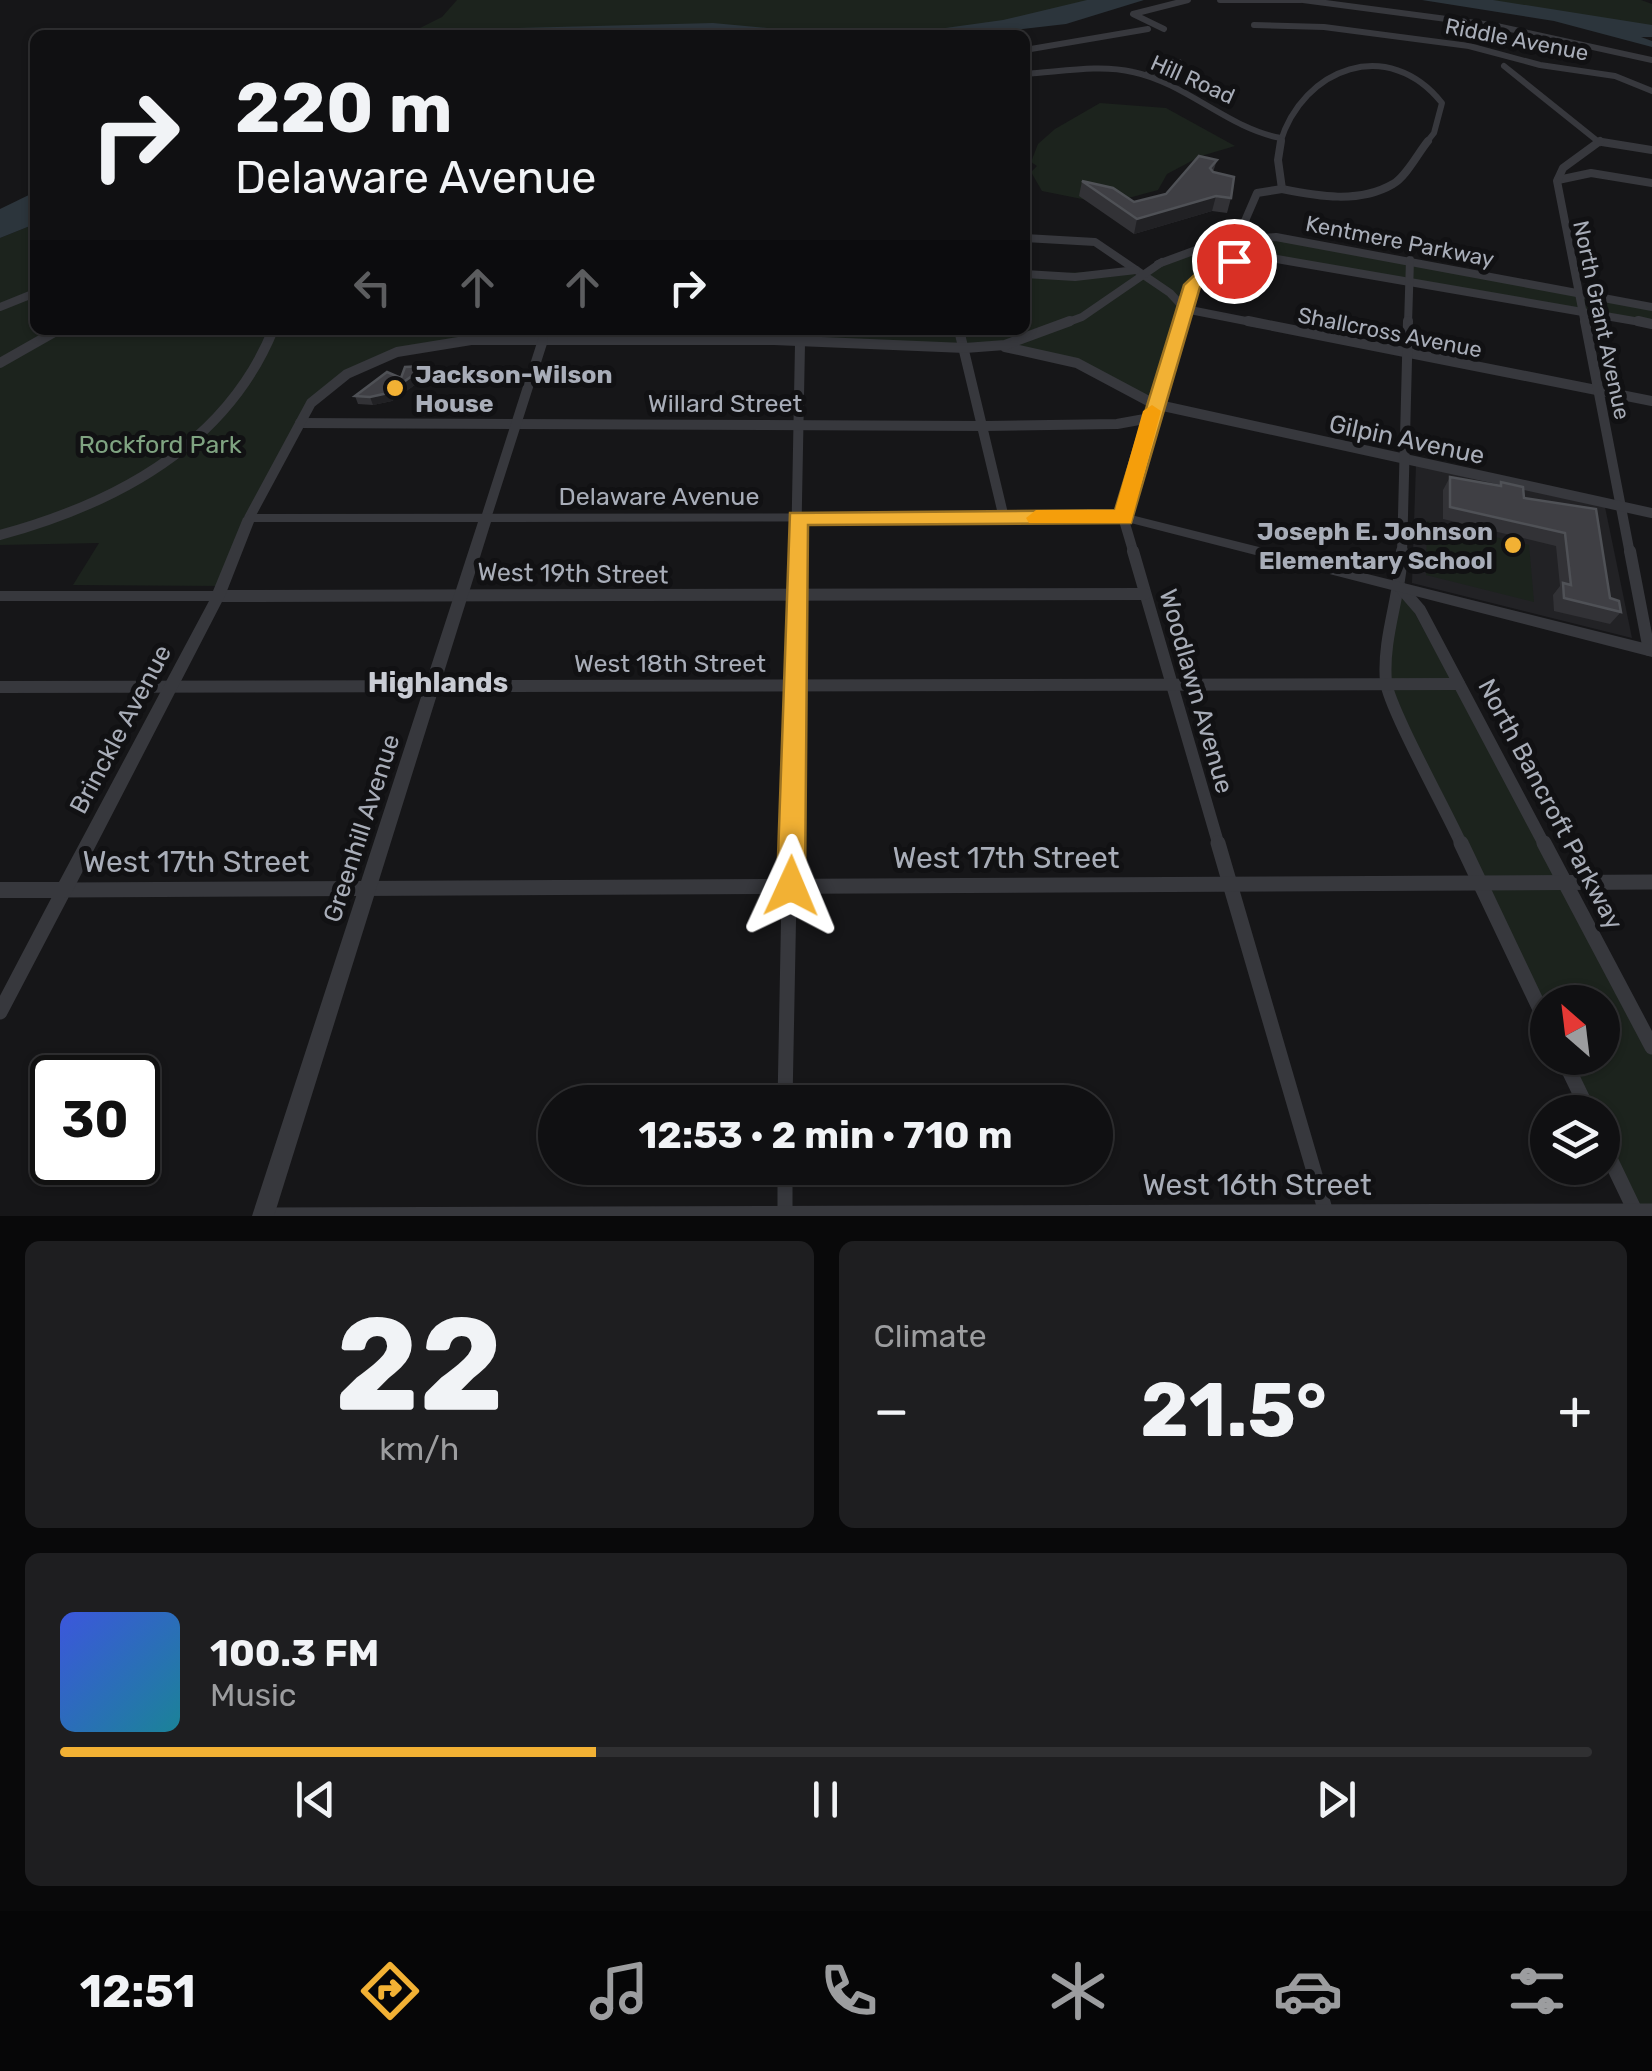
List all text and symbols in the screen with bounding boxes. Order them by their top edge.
street label: Riddle Avenue [1443,12,1591,67]
street label: Hill Road [1147,49,1239,110]
text: 220 m [235,67,453,150]
icon: right [70,70,200,200]
text: Delaware Avenue [235,151,596,204]
street label: Kentmere Parkway [1303,210,1496,273]
street label: North Grant Avenue [1567,218,1636,422]
pin [1192,219,1277,304]
icon: arrive [1207,234,1262,289]
icon: left [345,260,400,315]
icon: ahead [450,260,505,315]
icon: ahead [555,260,610,315]
icon: right [660,260,715,315]
street label: Shallcross Avenue [1295,301,1484,364]
place label: Jackson-Wilson House [415,360,613,418]
marker: Jackson-Wilson House [384,377,406,399]
street label: Willard Street [648,389,802,418]
street label: Gilpin Avenue [1326,409,1487,470]
park label: Rockford Park [78,430,242,459]
street label: Delaware Avenue [559,482,759,511]
place label: Joseph E. Johnson Elementary School [1257,517,1493,575]
marker: Joseph E. Johnson Elementary School [1502,534,1524,556]
street label: West 19th Street [477,557,669,590]
street label: Woodlawn Avenue [1153,586,1240,797]
street label: Brinckle Avenue [64,640,177,819]
street label: West 18th Street [574,649,766,678]
district label: Highlands [368,666,508,699]
street label: North Bancroft Parkway [1472,674,1629,935]
street label: Greenhill Avenue [317,731,406,926]
position arrow [739,834,843,938]
street label: West 17th Street [893,840,1120,876]
street label: West 17th Street [83,844,310,880]
north arrow [1530,985,1620,1075]
map controls [1530,985,1620,1185]
speed limit sign: 30 [30,1055,160,1185]
button: layers [1530,1095,1620,1185]
text: 12:53 · 2 min · 710 m [638,1112,1013,1158]
street label: West 16th Street [1142,1167,1372,1203]
text: 22 [335,1287,504,1442]
text: Climate [874,1317,987,1355]
text: 21.5° [1140,1366,1327,1455]
text: − [874,1378,909,1443]
text: + [1558,1378,1592,1443]
text: km/h [379,1430,459,1468]
text: 100.3 FM [210,1630,379,1676]
text: Music [210,1676,296,1714]
icon: previous [288,1772,343,1827]
icon: pause [798,1772,853,1827]
icon: next [1309,1772,1364,1827]
icon: directions [355,1956,425,2026]
icon: music [584,1956,654,2026]
icon: phone [814,1956,884,2026]
icon: climate [1043,1956,1113,2026]
icon: car [1273,1956,1343,2026]
icon: filters [1502,1956,1572,2026]
text: 12:51 [80,1965,196,2018]

